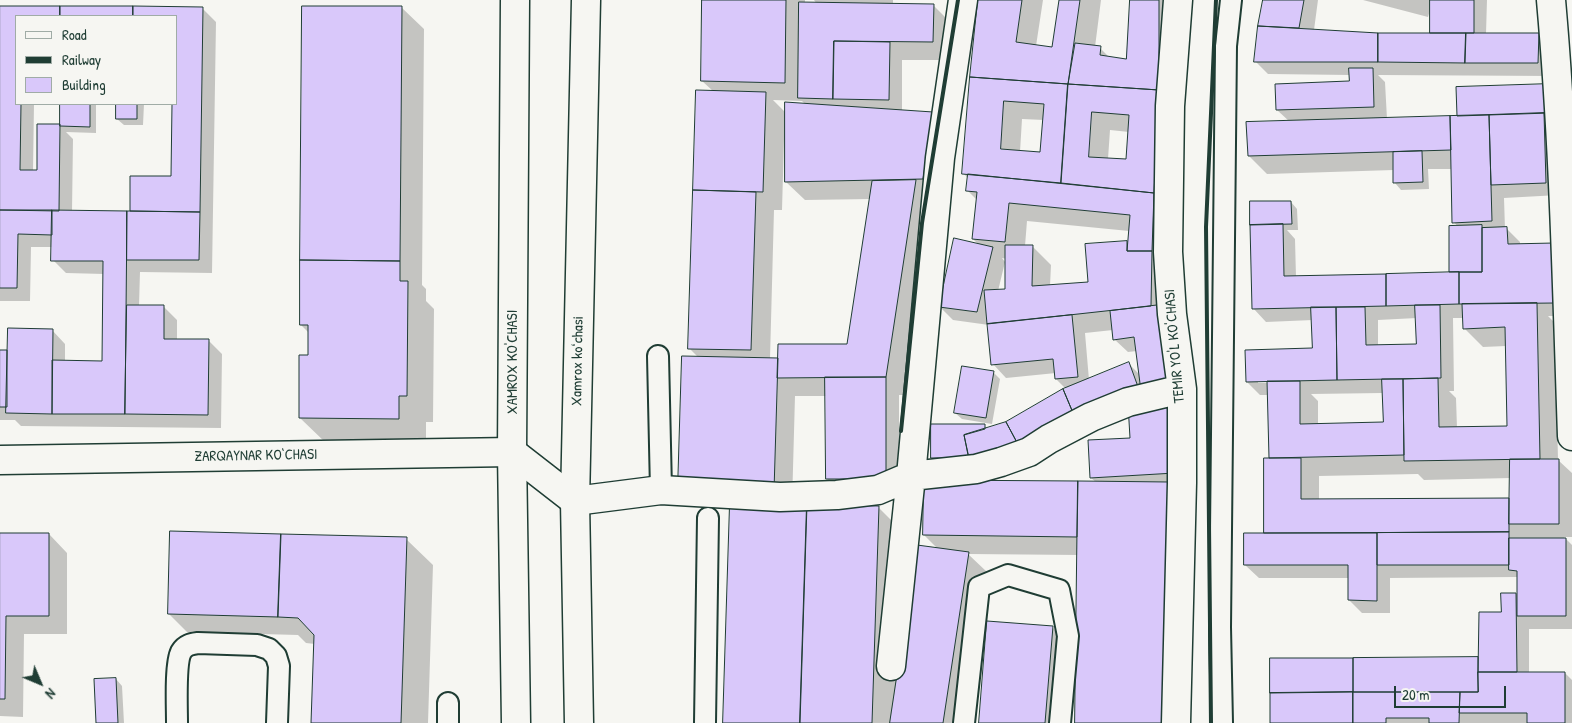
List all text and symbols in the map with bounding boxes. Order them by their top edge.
legend [15,15,178,105]
text: Road [62,24,87,45]
text: Railway [62,49,101,70]
text: Building [62,74,106,95]
street label: TEMIR YO'L KO'CHASI [1161,288,1189,404]
street label: XAMROX KO'CHASI [504,310,522,414]
street label: Xamrox koʻchasi [568,316,588,406]
street label: ZARQAYNAR KO‘CHASI [194,446,318,466]
north arrow [15,658,65,708]
scale bar [1397,676,1510,708]
text: 20 m [1402,684,1429,705]
text: N [42,685,60,703]

